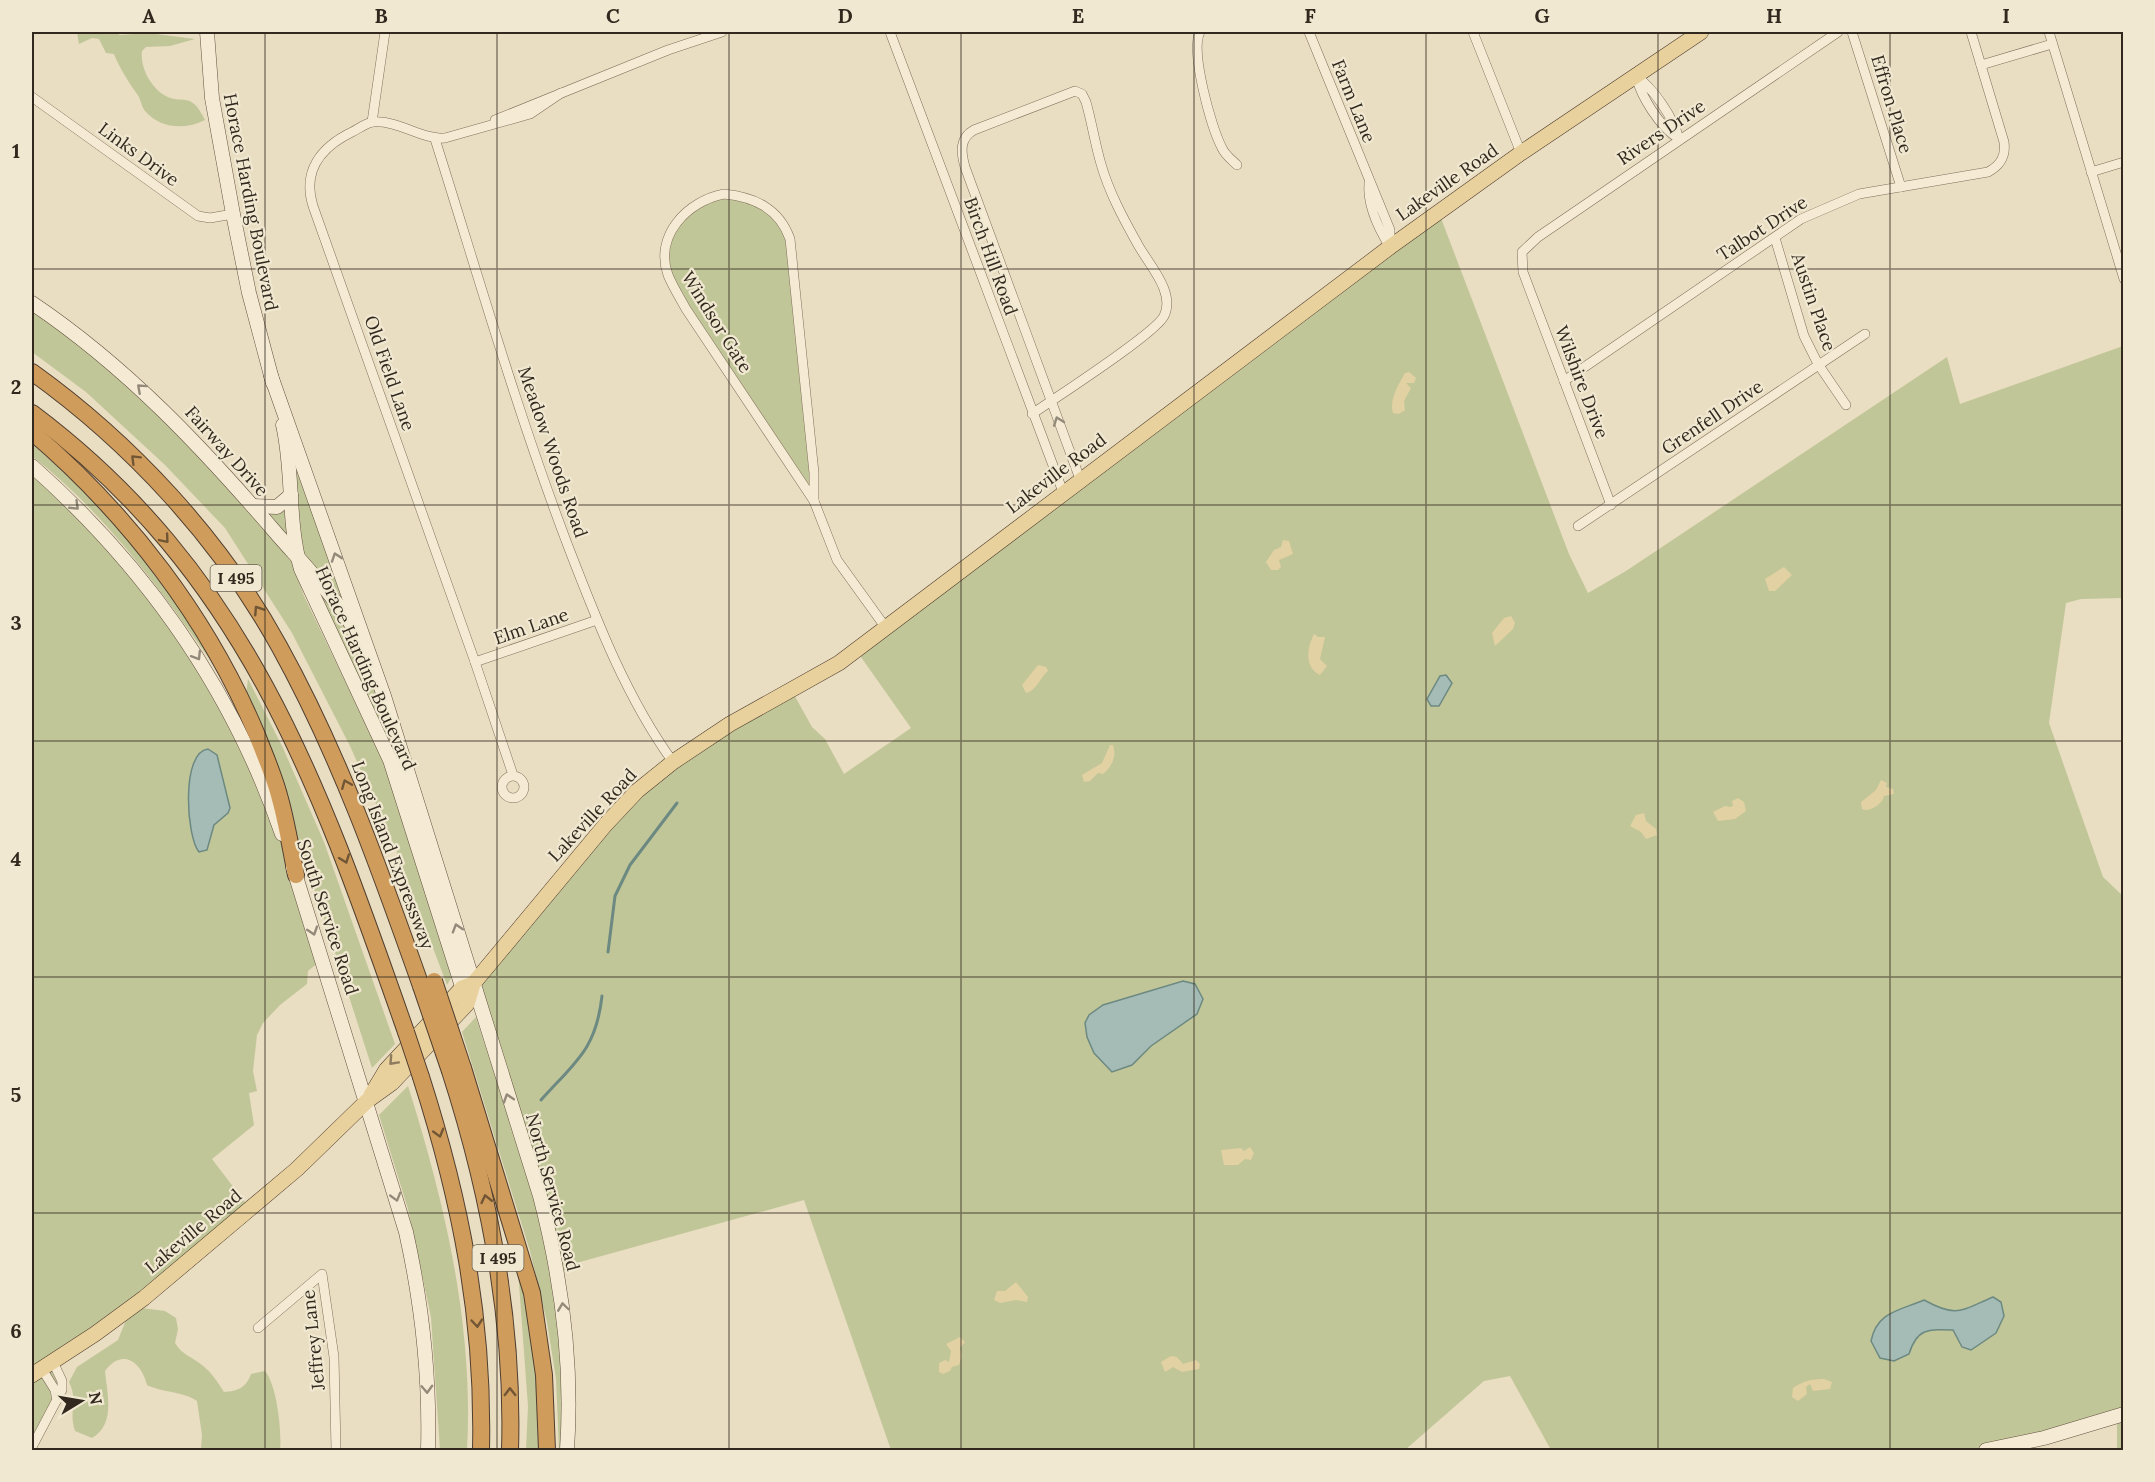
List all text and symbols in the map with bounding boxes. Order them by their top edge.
text: A [142,3,156,28]
text: B [374,3,388,28]
text: C [606,3,620,28]
text: D [837,3,853,28]
text: E [1072,3,1084,28]
text: F [1304,3,1316,28]
text: G [1534,3,1550,28]
text: H [1766,3,1782,28]
text: I [2002,3,2010,28]
street label: Effron Place [1866,52,1918,156]
street label: Farm Lane [1327,56,1381,146]
street label: Horace Harding Boulevard [219,91,283,313]
street label: Rivers Drive [1613,94,1709,170]
street label: Links Drive [94,117,184,191]
text: 1 [12,138,20,163]
street label: Lakeville Road [1391,138,1503,226]
street label: Talbot Drive [1713,190,1812,266]
street label: Birch Hill Road [959,194,1023,318]
street label: Austin Place [1786,249,1842,354]
street label: Windsor Gate [677,267,757,377]
street label: Old Field Lane [360,312,421,434]
street label: Wilshire Drive [1550,322,1614,442]
street label: Meadow Woods Road [513,363,593,541]
text: 2 [11,374,21,399]
street label: Grenfell Drive [1657,375,1767,459]
one-way arrow [137,384,147,395]
street label: Fairway Drive [180,401,274,501]
one-way arrow [1052,416,1065,426]
street label: Lakeville Road [1001,428,1111,518]
one-way arrow [131,456,142,466]
one-way arrow [67,498,78,509]
one-way arrow [158,532,169,543]
one-way arrow [330,552,343,563]
street label: Horace Harding Boulevard [311,562,422,774]
road number: I 495 [210,565,262,591]
street label: Elm Lane [491,602,572,650]
one-way arrow [254,606,265,617]
text: 3 [10,610,22,635]
one-way arrow [190,650,201,661]
street label: Long Island Expressway [346,758,440,953]
street label: Lakeville Road [543,763,641,867]
one-way arrow [341,779,353,790]
street label: South Service Road [292,837,364,998]
text: 4 [11,846,22,871]
one-way arrow [337,853,350,864]
one-way arrow [451,923,464,934]
one-way arrow [306,925,318,936]
one-way arrow [390,1054,401,1065]
text: 5 [11,1082,22,1107]
one-way arrow [503,1093,515,1104]
street label: North Service Road [521,1111,585,1274]
one-way arrow [432,1127,444,1138]
street label: Lakeville Road [140,1184,246,1278]
one-way arrow [389,1191,401,1202]
one-way arrow [480,1194,493,1204]
road number: I 495 [472,1245,524,1271]
street label: Jeffrey Lane [296,1288,330,1392]
one-way arrow [558,1302,570,1312]
text: 6 [10,1318,22,1343]
one-way arrow [470,1319,483,1328]
north arrow [51,1371,111,1431]
one-way arrow [421,1385,434,1394]
one-way arrow [504,1388,517,1397]
text: N [85,1390,107,1406]

